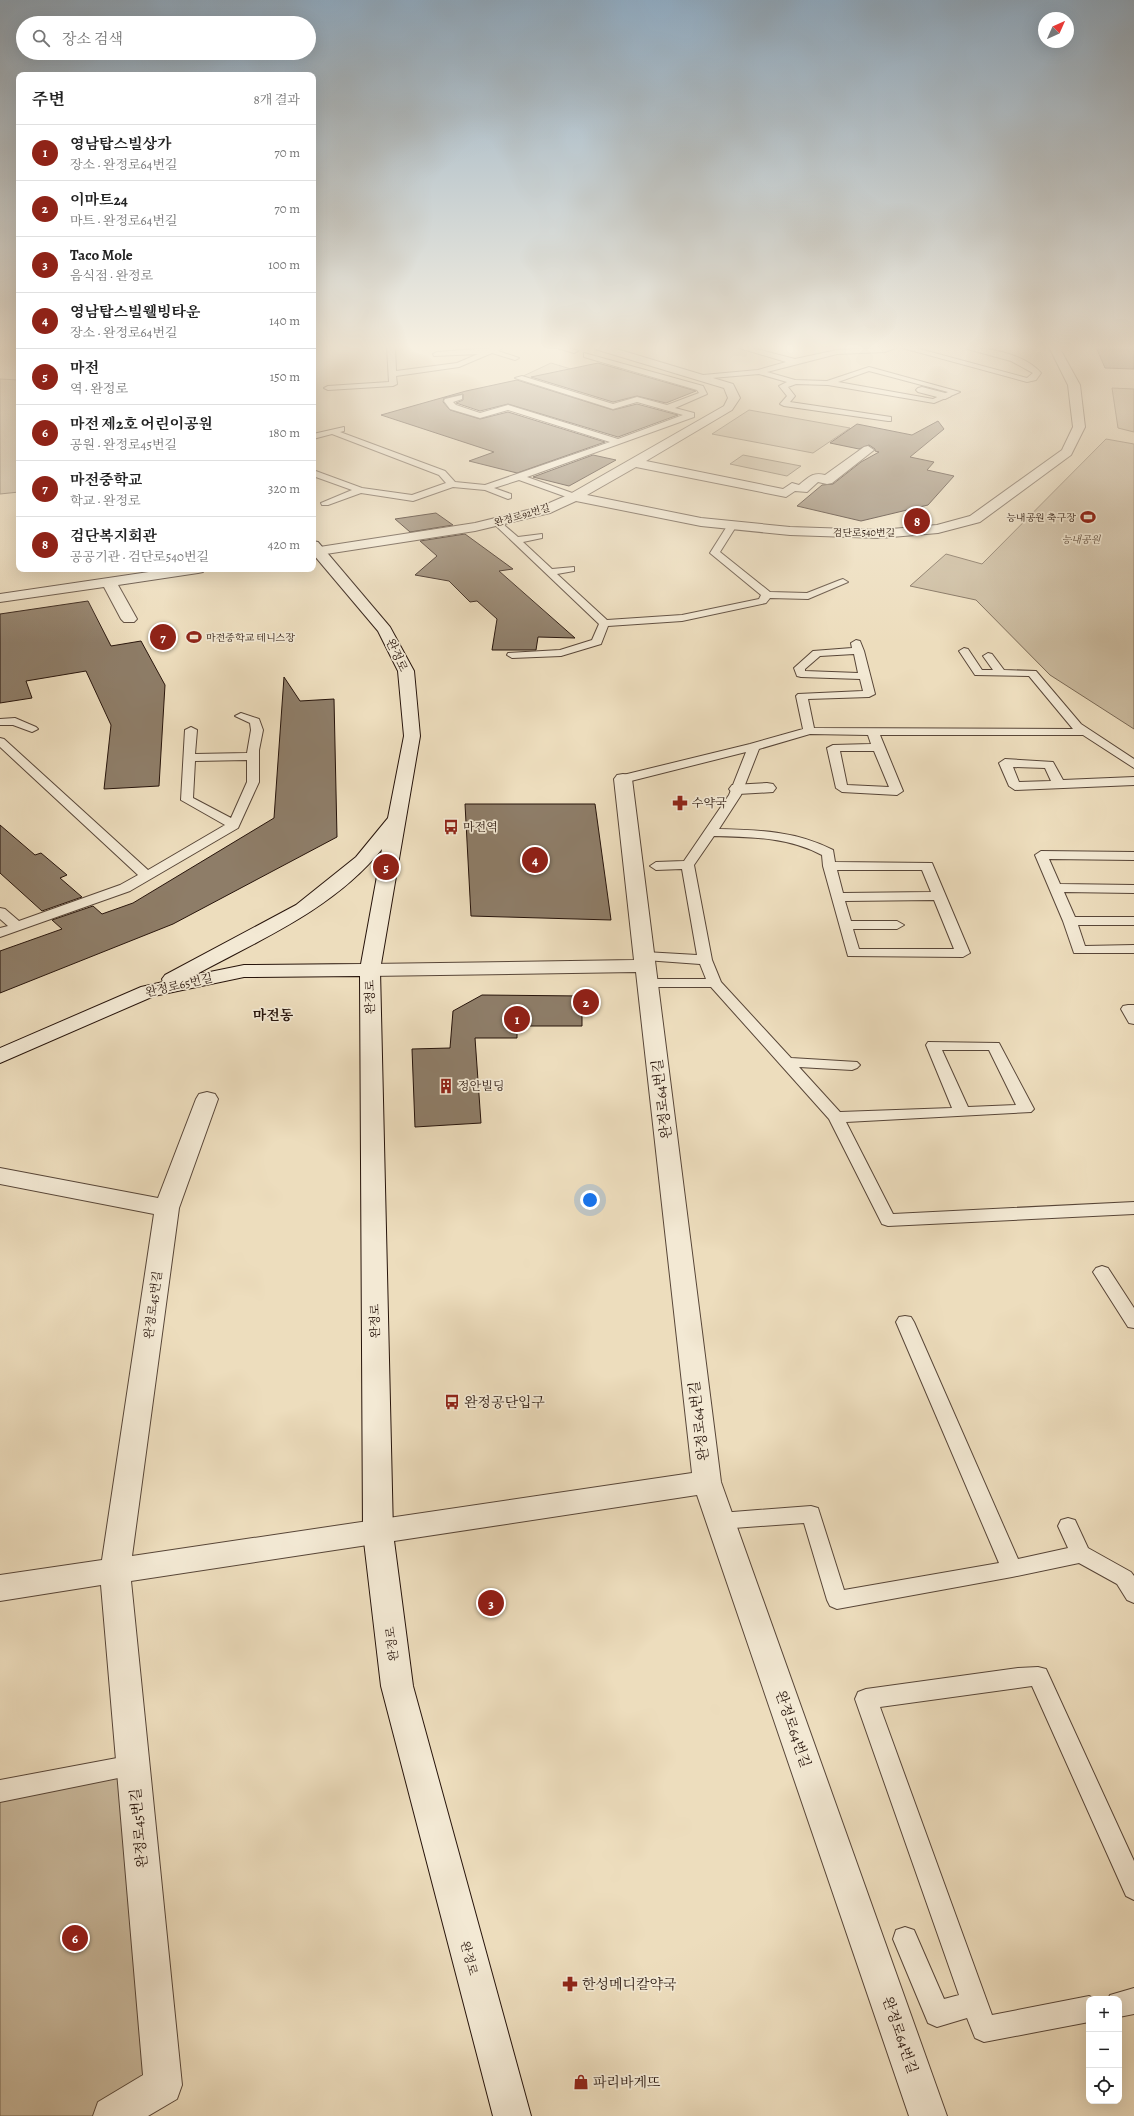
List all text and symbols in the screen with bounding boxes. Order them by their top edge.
north arrow [1038,12,1074,48]
search box [16,16,316,60]
icon: search [30,27,52,49]
text: 장소 검색 [62,29,123,49]
text: 주변 [32,88,65,111]
text: 8개 결과 [253,91,300,108]
text: 영남탑스빌상가 [70,134,171,154]
text: 1 [43,144,47,161]
text: 70 m [274,144,300,161]
text: 장소 · 완정로64번길 [70,156,178,173]
text: 이마트24 [70,190,128,210]
text: 2 [42,200,48,217]
text: 70 m [274,200,300,217]
text: 마트 · 완정로64번길 [70,212,178,229]
text: Taco Mole [70,245,133,265]
text: 3 [42,256,48,273]
text: 100 m [268,256,300,273]
text: 음식점 · 완정로 [70,267,153,284]
text: 영남탑스빌웰빙타운 [70,302,200,322]
text: 4 [42,312,48,329]
text: 140 m [269,312,300,329]
text: 장소 · 완정로64번길 [70,324,178,341]
text: 마전 [70,358,99,378]
text: 5 [42,368,48,385]
text: 150 m [270,368,300,385]
text: 역 · 완정로 [70,380,128,397]
text: 마전 제2호 어린이공원 [70,414,213,434]
text: 6 [42,424,48,441]
text: 180 m [269,424,300,441]
text: 공원 · 완정로45번길 [70,436,177,453]
text: 마전중학교 [70,470,142,490]
text: 7 [42,480,48,497]
text: 320 m [268,480,300,497]
text: 학교 · 완정로 [70,492,141,509]
street label: 완정로92번길 [493,501,551,529]
pin: 8 [904,506,930,536]
sports icon: 능내공원 축구장 [1079,508,1097,526]
place label: 능내공원 축구장 [1006,511,1076,524]
text: 검단복지회관 [70,526,157,546]
street label: 검단로540번길 [833,526,895,539]
park label: 능내공원 [1062,533,1102,546]
text: 8 [42,536,48,553]
text: 420 m [268,536,300,553]
text: 공공기관 · 검단로540번길 [70,548,209,565]
pin: 7 [150,622,176,652]
sports icon: 마전중학교 테니스장 [185,628,203,646]
place label: 마전중학교 테니스장 [206,631,295,644]
street label: 완정로 [382,636,412,675]
pharmacy icon: 수약국 [671,794,689,812]
place label: 수약국 [692,795,727,811]
bus stop icon: 마전역 [442,818,460,836]
place label: 마전역 [463,819,498,835]
pin: 4 [522,845,548,875]
pin: 5 [373,852,399,882]
street label: 완정로65번길 [144,969,214,1001]
street label: 완정로 [362,979,378,1015]
pin: 2 [573,987,599,1017]
pin: 1 [504,1004,530,1034]
district label: 마전동 [253,1006,294,1025]
street label: 완정로64번길 [648,1058,676,1140]
building icon: 정안빌딩 [437,1077,455,1095]
place label: 정안빌딩 [458,1078,504,1094]
your location [580,1190,600,1210]
street label: 완정로45번길 [140,1270,166,1340]
street label: 완정로 [367,1303,383,1339]
street label: 완정로64번길 [685,1380,713,1462]
bus stop icon: 완정공단입구 [443,1393,461,1411]
place label: 완정공단입구 [464,1393,546,1412]
pin: 3 [478,1588,504,1618]
street label: 완정로 [382,1625,402,1662]
street label: 완정로64번길 [771,1688,815,1770]
street label: 완정로45번길 [126,1787,152,1869]
pin: 6 [62,1923,88,1953]
street label: 완정로 [457,1939,481,1977]
pharmacy icon: 한성메디칼약국 [561,1975,579,1993]
place label: 한성메디칼약국 [582,1975,677,1994]
street label: 완정로64번길 [878,1994,922,2076]
map controls [1086,1996,1122,2104]
button: + [1086,1996,1122,2032]
button: − [1086,2032,1122,2068]
button: locate [1086,2068,1122,2104]
shop icon: 파리바게뜨 [572,2073,590,2091]
place label: 파리바게뜨 [593,2073,661,2092]

